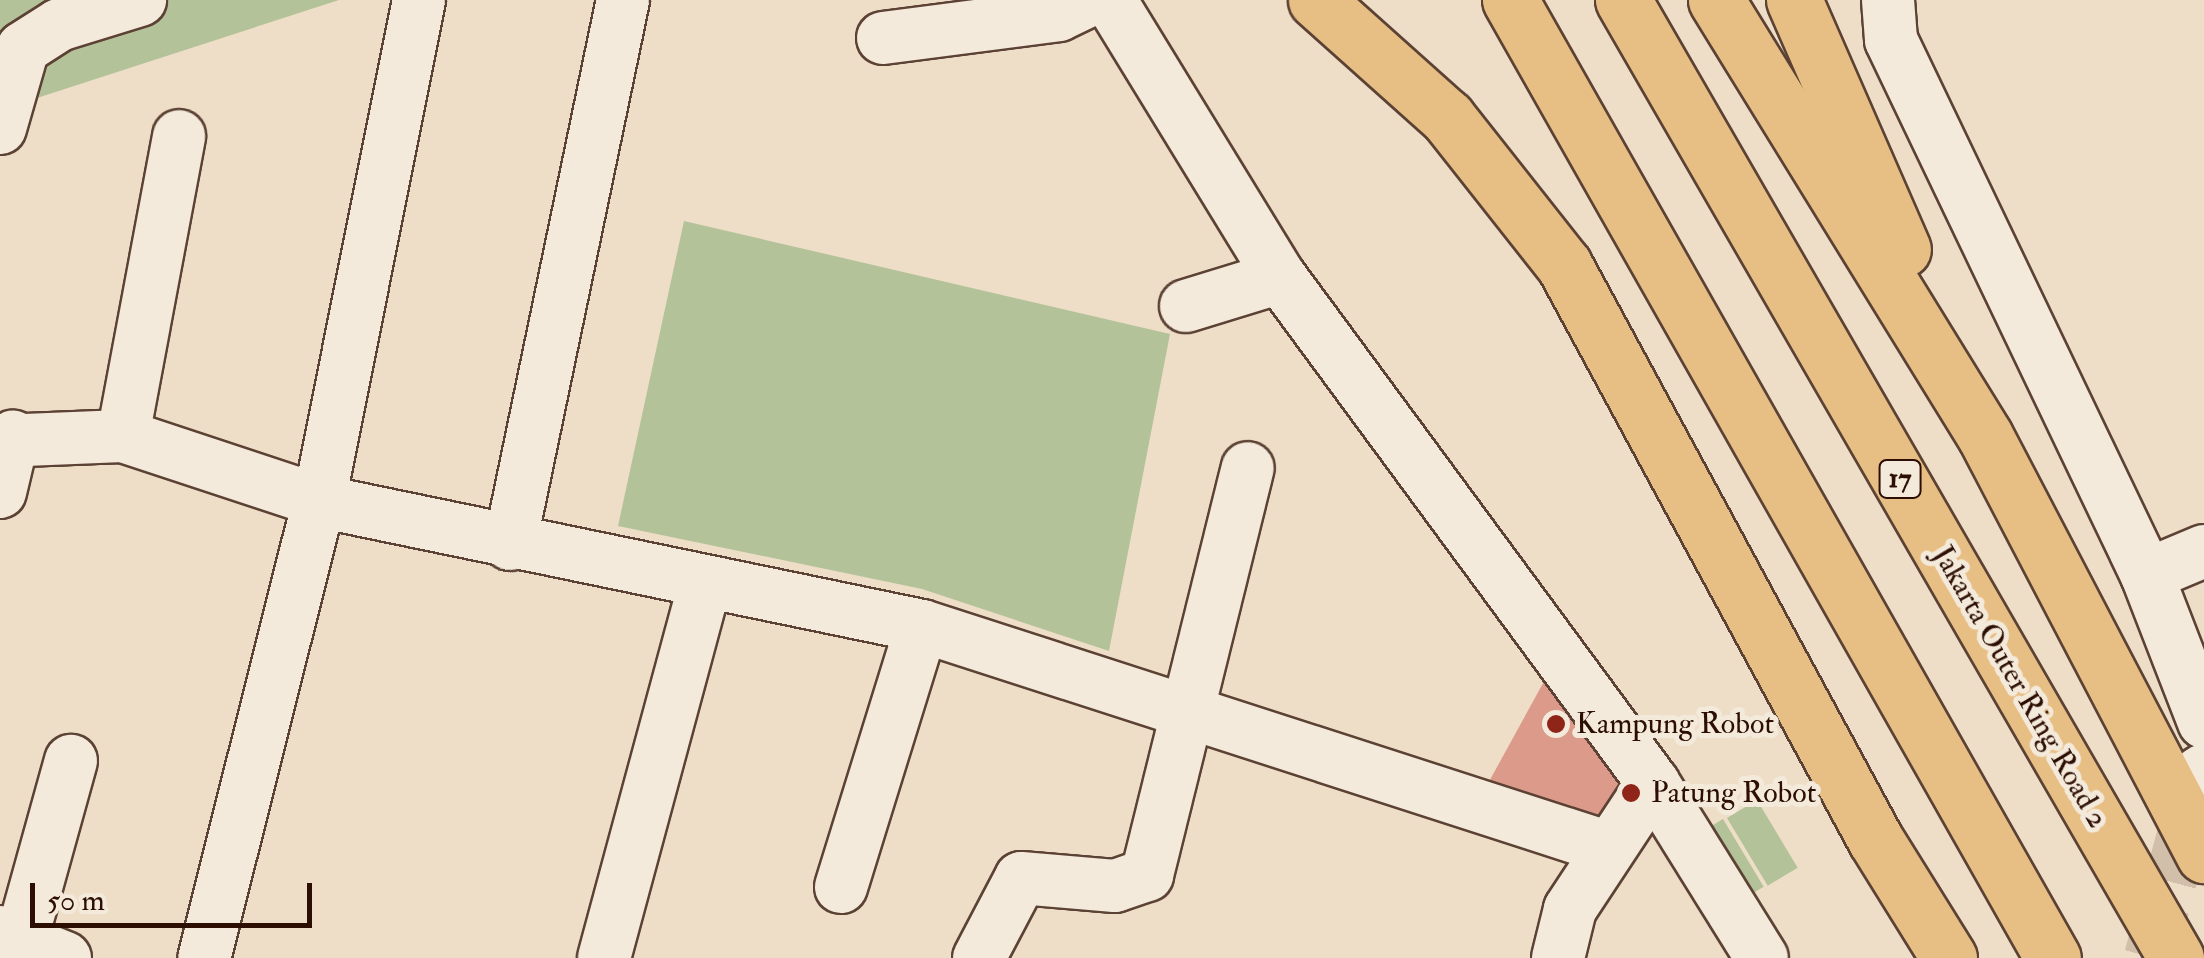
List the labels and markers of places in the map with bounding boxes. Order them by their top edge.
place label: Kampung Robot [1576,706,1774,742]
marker: Kampung Robot [1545,713,1567,735]
place label: Patung Robot [1651,775,1816,811]
marker: Patung Robot [1620,782,1642,804]

